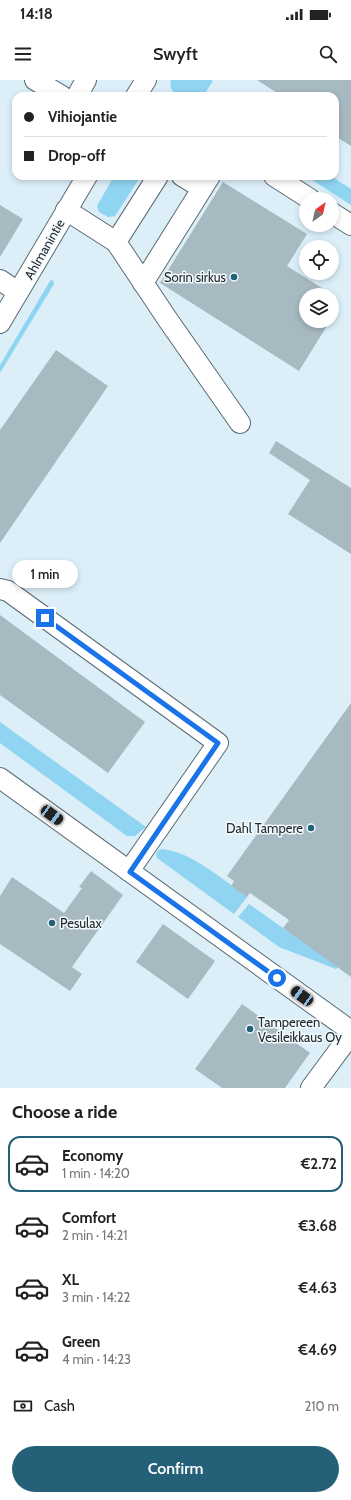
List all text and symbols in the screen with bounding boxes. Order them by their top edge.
text: 14:18 [20,5,53,23]
icon: menu [12,43,34,65]
text: Swyft [153,43,198,65]
icon: search [317,43,339,65]
text: Vihiojantie [48,108,117,126]
text: Drop-off [48,147,106,165]
north arrow [299,192,339,232]
map controls [299,192,339,328]
street label: Ahlmanintie [20,216,68,282]
button: locate [299,240,339,280]
place label: Sorin sirkus [164,269,227,285]
marker: Sorin sirkus [229,272,239,282]
button: layers [299,288,339,328]
callout: 1 min [12,560,78,588]
text: 1 min [30,566,60,582]
route end [36,609,54,627]
car [39,803,65,827]
place label: Dahl Tampere [226,820,303,836]
marker: Dahl Tampere [306,823,316,833]
place label: Pesulax [60,915,102,931]
marker: Pesulax [47,918,57,928]
route start [268,969,286,987]
car [289,984,315,1008]
place label: Tampereen Vesileikkaus Oy [258,1014,342,1045]
marker: Tampereen Vesileikkaus Oy [245,1024,255,1034]
text: Choose a ride [12,1101,117,1123]
icon: car [14,1146,50,1182]
text: Economy [62,1147,123,1165]
text: €2.72 [301,1155,337,1173]
text: 1 min · 14:20 [62,1165,130,1181]
icon: car [14,1208,50,1244]
text: Comfort [62,1209,116,1227]
text: €3.68 [298,1217,337,1235]
text: 2 min · 14:21 [62,1227,128,1243]
icon: car [14,1270,50,1306]
text: XL [62,1271,79,1289]
text: €4.63 [299,1279,337,1297]
text: 3 min · 14:22 [62,1289,130,1305]
icon: car [14,1332,50,1368]
text: Green [62,1333,100,1351]
text: €4.69 [298,1341,337,1359]
text: 4 min · 14:23 [62,1351,131,1367]
icon: cash [12,1395,34,1417]
text: Cash [44,1397,75,1415]
text: 210 m [305,1398,339,1414]
button: Confirm [12,1446,339,1492]

